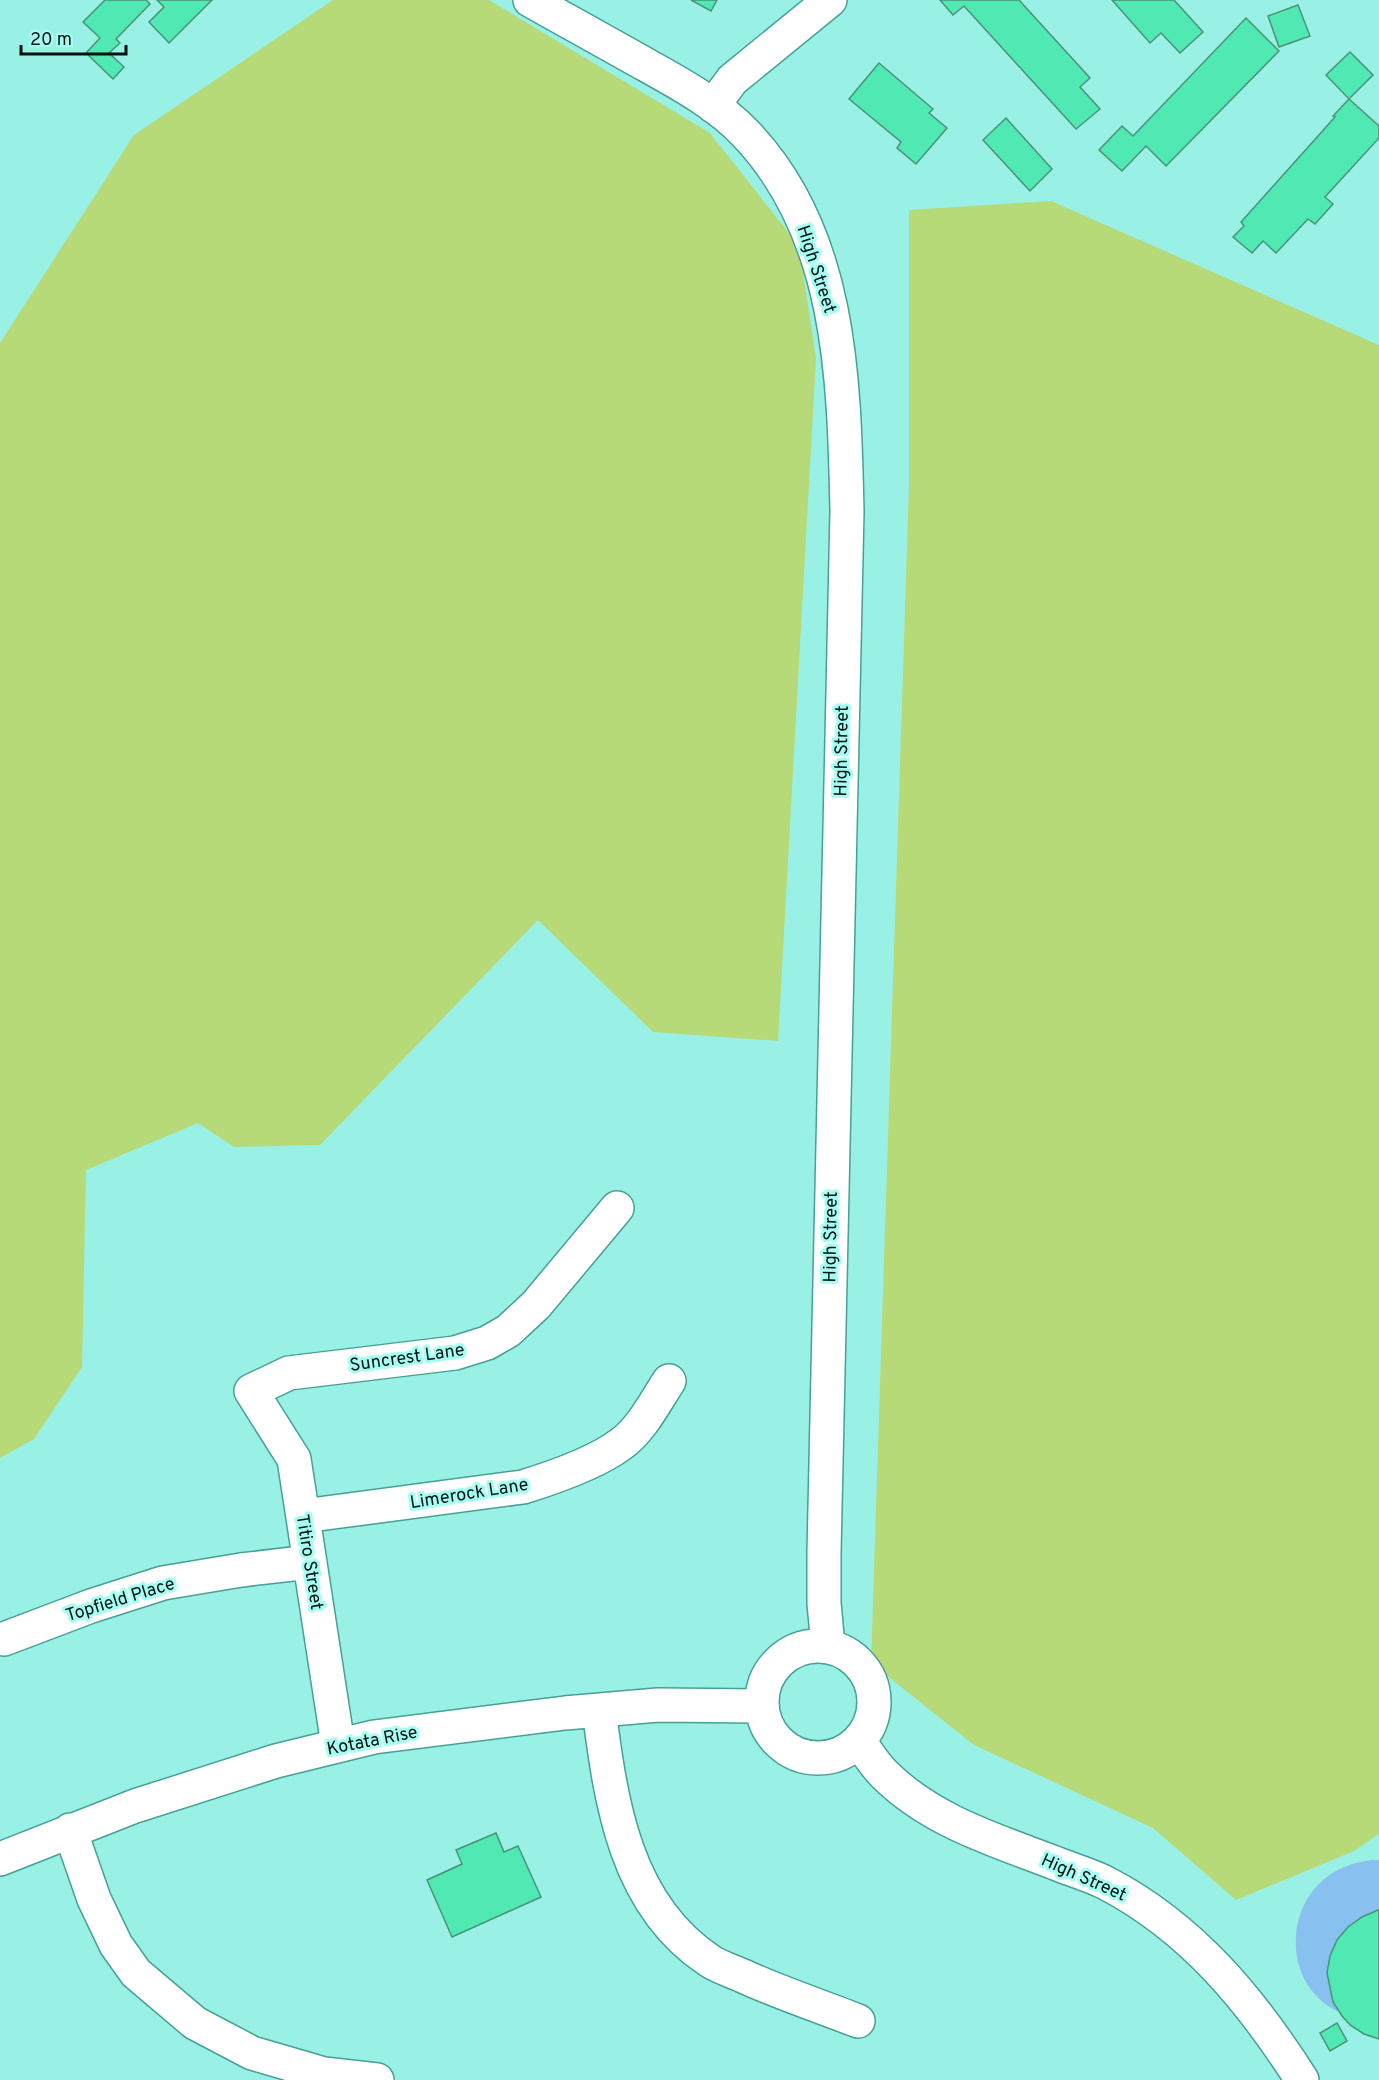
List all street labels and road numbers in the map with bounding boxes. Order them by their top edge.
street label: High Street [791,223,841,316]
street label: High Street [830,705,855,797]
street label: High Street [819,1191,844,1283]
street label: Suncrest Lane [348,1339,466,1378]
street label: Limerock Lane [408,1474,530,1515]
street label: Titiro Street [290,1513,327,1612]
street label: Topfield Place [63,1573,178,1628]
street label: Kotata Rise [325,1721,420,1762]
street label: High Street [1037,1849,1130,1907]

